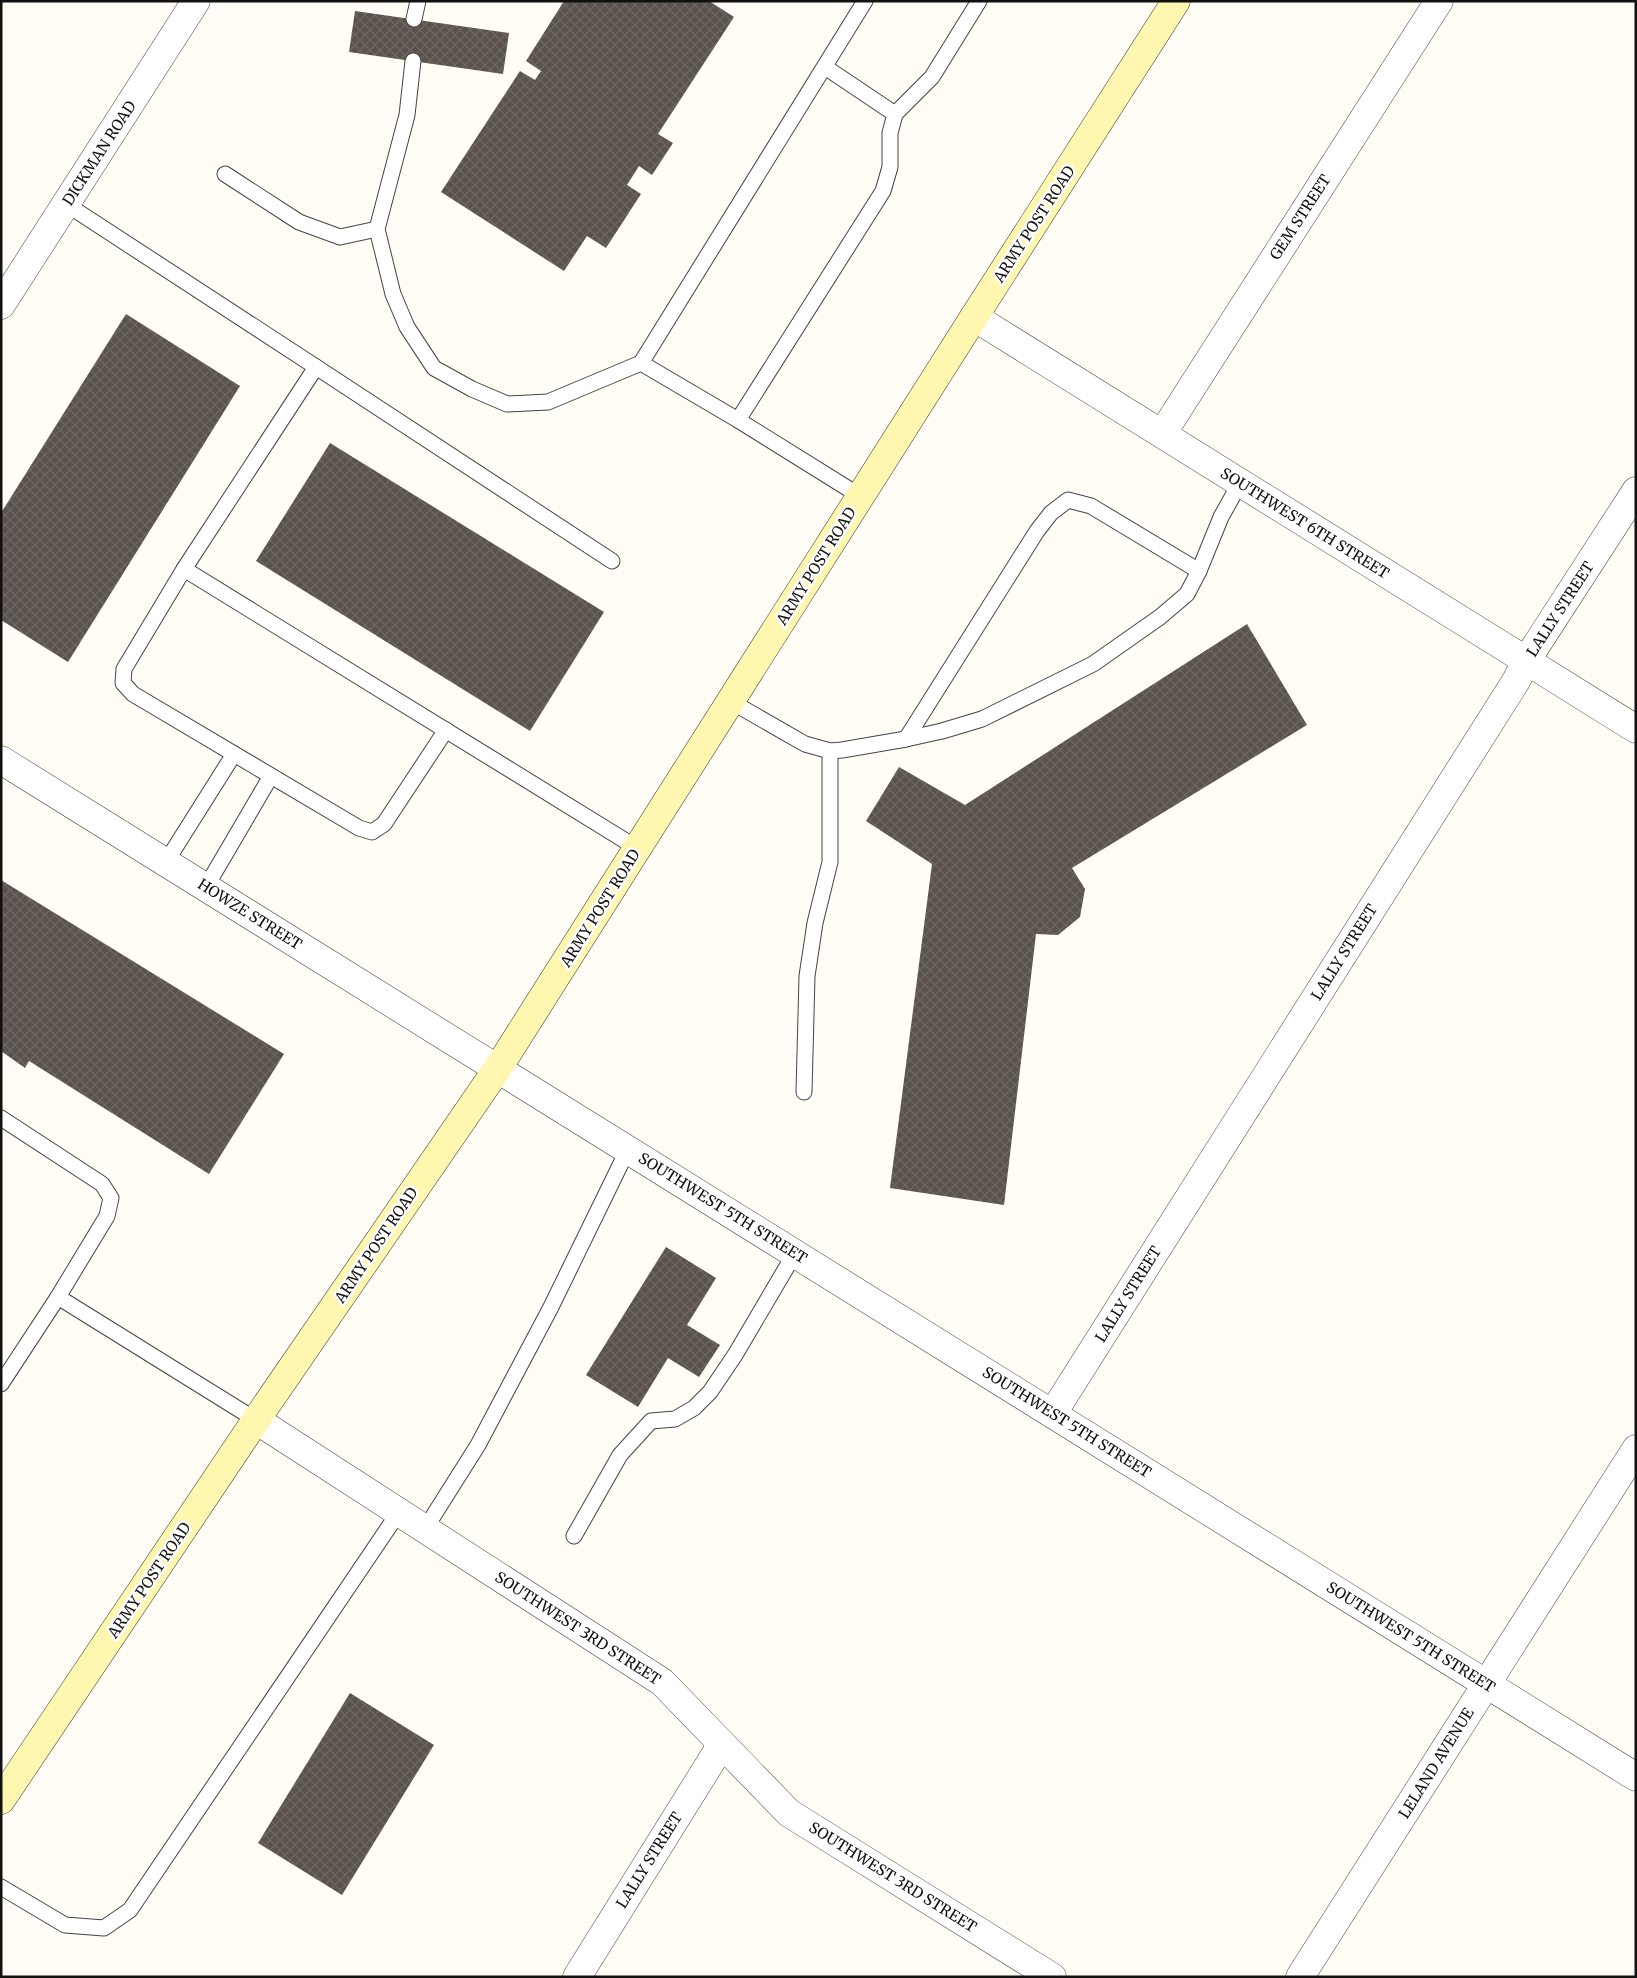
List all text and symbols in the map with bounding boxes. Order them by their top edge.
street label: DICKMAN ROAD [58,97,140,209]
street label: ARMY POST ROAD [989,162,1079,287]
street label: GEM STREET [1265,170,1335,263]
street label: SOUTHWEST 6TH STREET [1217,463,1393,583]
street label: ARMY POST ROAD [772,504,860,629]
street label: LALLY STREET [1522,557,1598,660]
street label: ARMY POST ROAD [556,846,644,971]
street label: HOWZE STREET [194,874,306,954]
street label: LALLY STREET [1307,900,1381,1004]
street label: SOUTHWEST 5TH STREET [635,1148,811,1268]
street label: ARMY POST ROAD [330,1184,422,1307]
street label: LALLY STREET [1091,1242,1165,1346]
street label: SOUTHWEST 5TH STREET [979,1362,1155,1482]
street label: ARMY POST ROAD [103,1519,195,1642]
street label: SOUTHWEST 3RD STREET [491,1567,665,1689]
street label: SOUTHWEST 5TH STREET [1323,1577,1499,1697]
street label: LELAND AVENUE [1394,1704,1478,1822]
street label: LALLY STREET [612,1808,686,1912]
street label: SOUTHWEST 3RD STREET [806,1818,981,1937]

